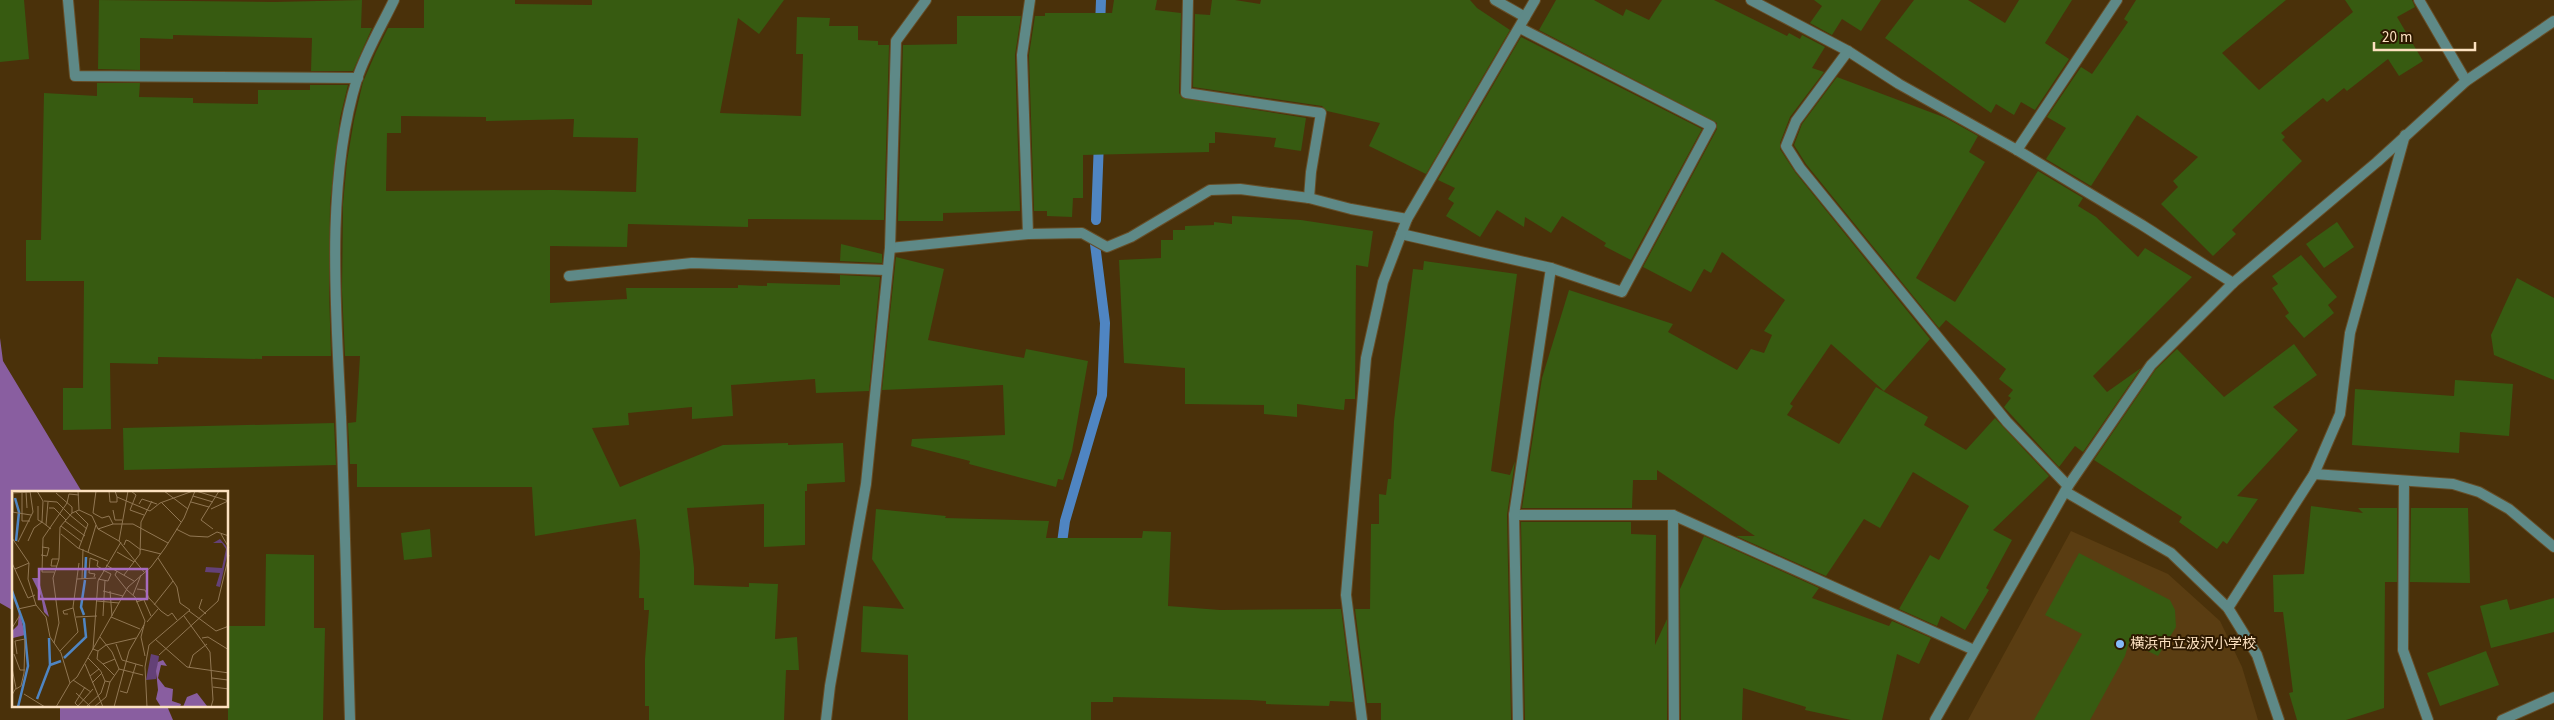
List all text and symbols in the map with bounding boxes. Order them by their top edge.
scale bar [2374,20,2475,52]
text: 20 m [2382,27,2412,48]
inset map [12,491,229,708]
place label: 横浜市立汲沢小学校 [2130,634,2256,654]
marker: 横浜市立汲沢小学校 [2114,638,2126,650]

